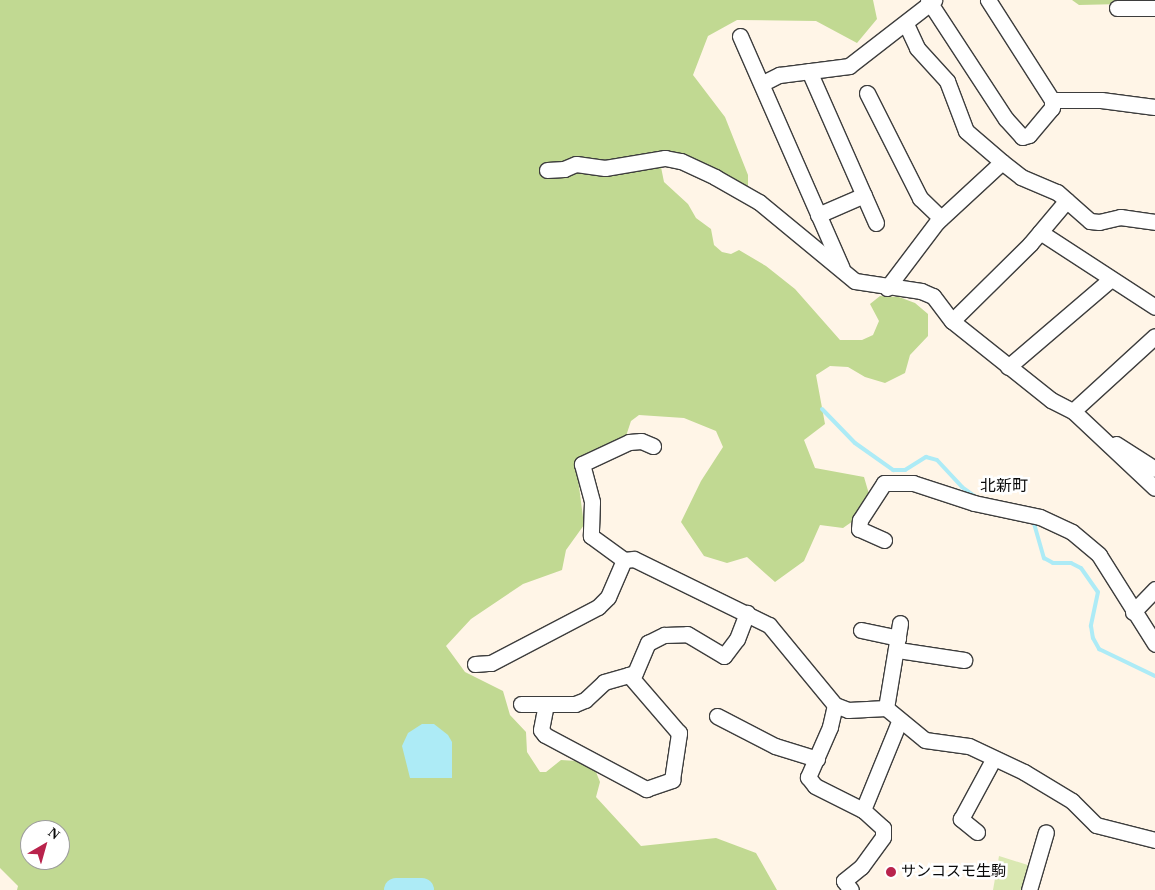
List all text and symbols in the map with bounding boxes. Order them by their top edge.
district label: 北新町 [980,476,1028,496]
north arrow [20,820,70,870]
text: N [45,825,63,843]
place label: サンコスモ生駒 [901,863,1006,881]
marker: サンコスモ生駒 [885,866,897,878]

